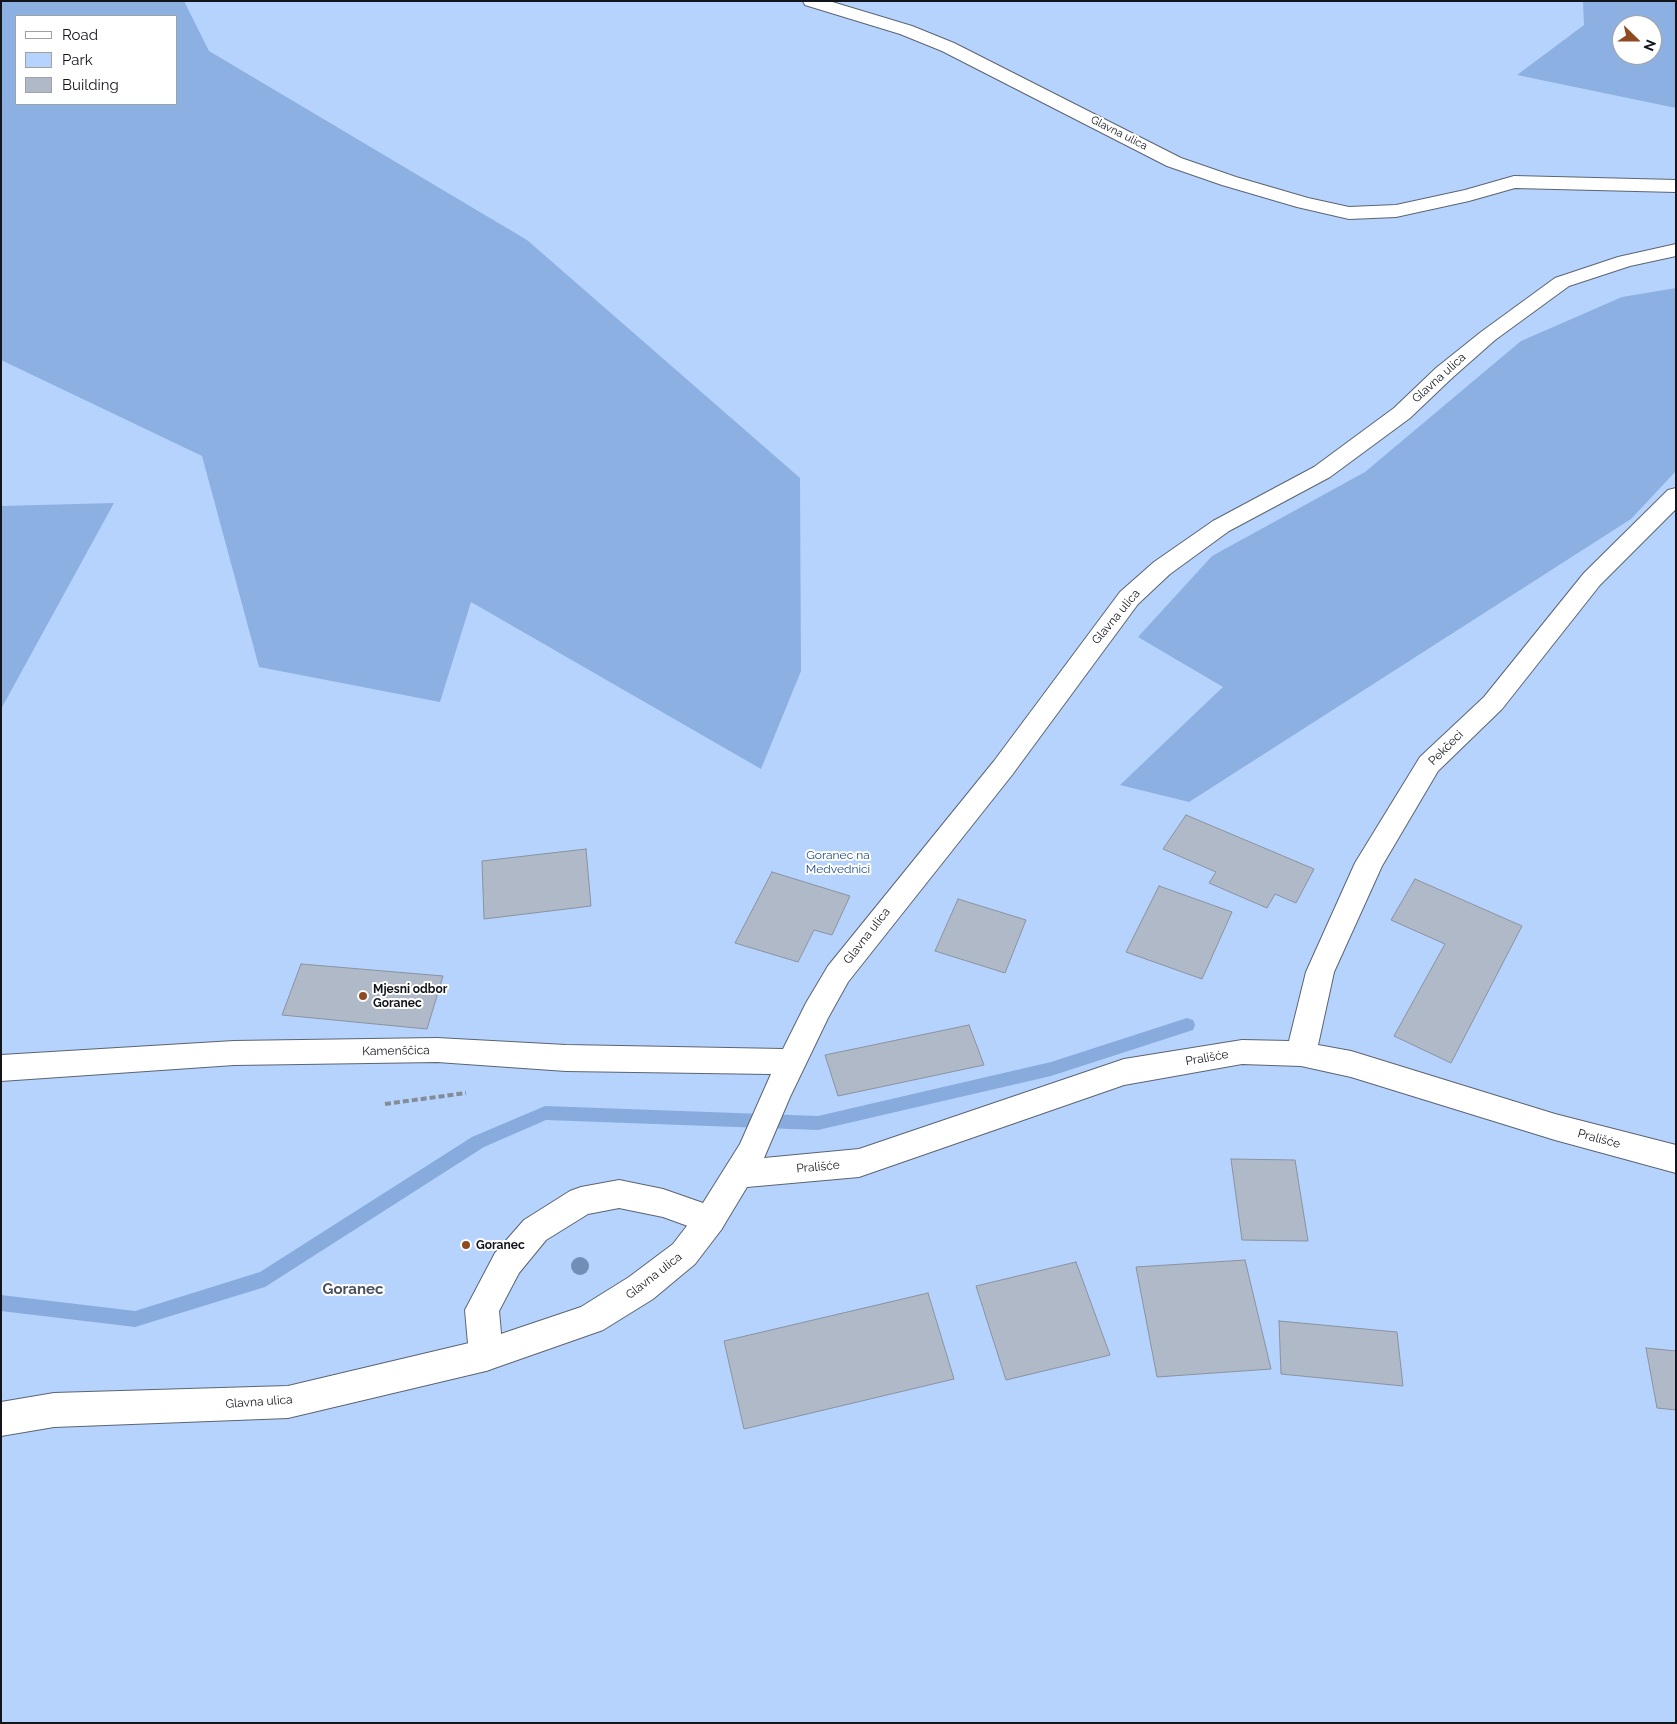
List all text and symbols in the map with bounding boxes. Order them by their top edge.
legend [15,15,178,105]
north arrow [1612,15,1662,65]
text: Road [62,26,98,44]
text: N [1641,37,1659,53]
text: Park [62,51,93,69]
text: Building [62,76,119,94]
street label: Glavna ulica [1089,113,1149,153]
street label: Glavna ulica [1409,350,1469,406]
street label: Glavna ulica [1089,587,1143,647]
street label: Pekčeci [1426,728,1466,768]
park label: Goranec na Medvednici [806,848,870,876]
street label: Glavna ulica [841,905,893,967]
place label: Mjesni odbor Goranec [373,982,447,1010]
marker: Mjesni odbor Goranec [357,990,369,1002]
street label: Kamenščica [362,1043,430,1059]
street label: Prališće [1184,1047,1230,1069]
street label: Prališće [1576,1126,1622,1152]
street label: Prališće [796,1158,840,1176]
place label: Goranec [476,1238,525,1252]
marker: Goranec [460,1239,472,1251]
street label: Glavna ulica [623,1250,685,1302]
district label: Goranec [323,1280,383,1298]
street label: Glavna ulica [225,1392,293,1412]

